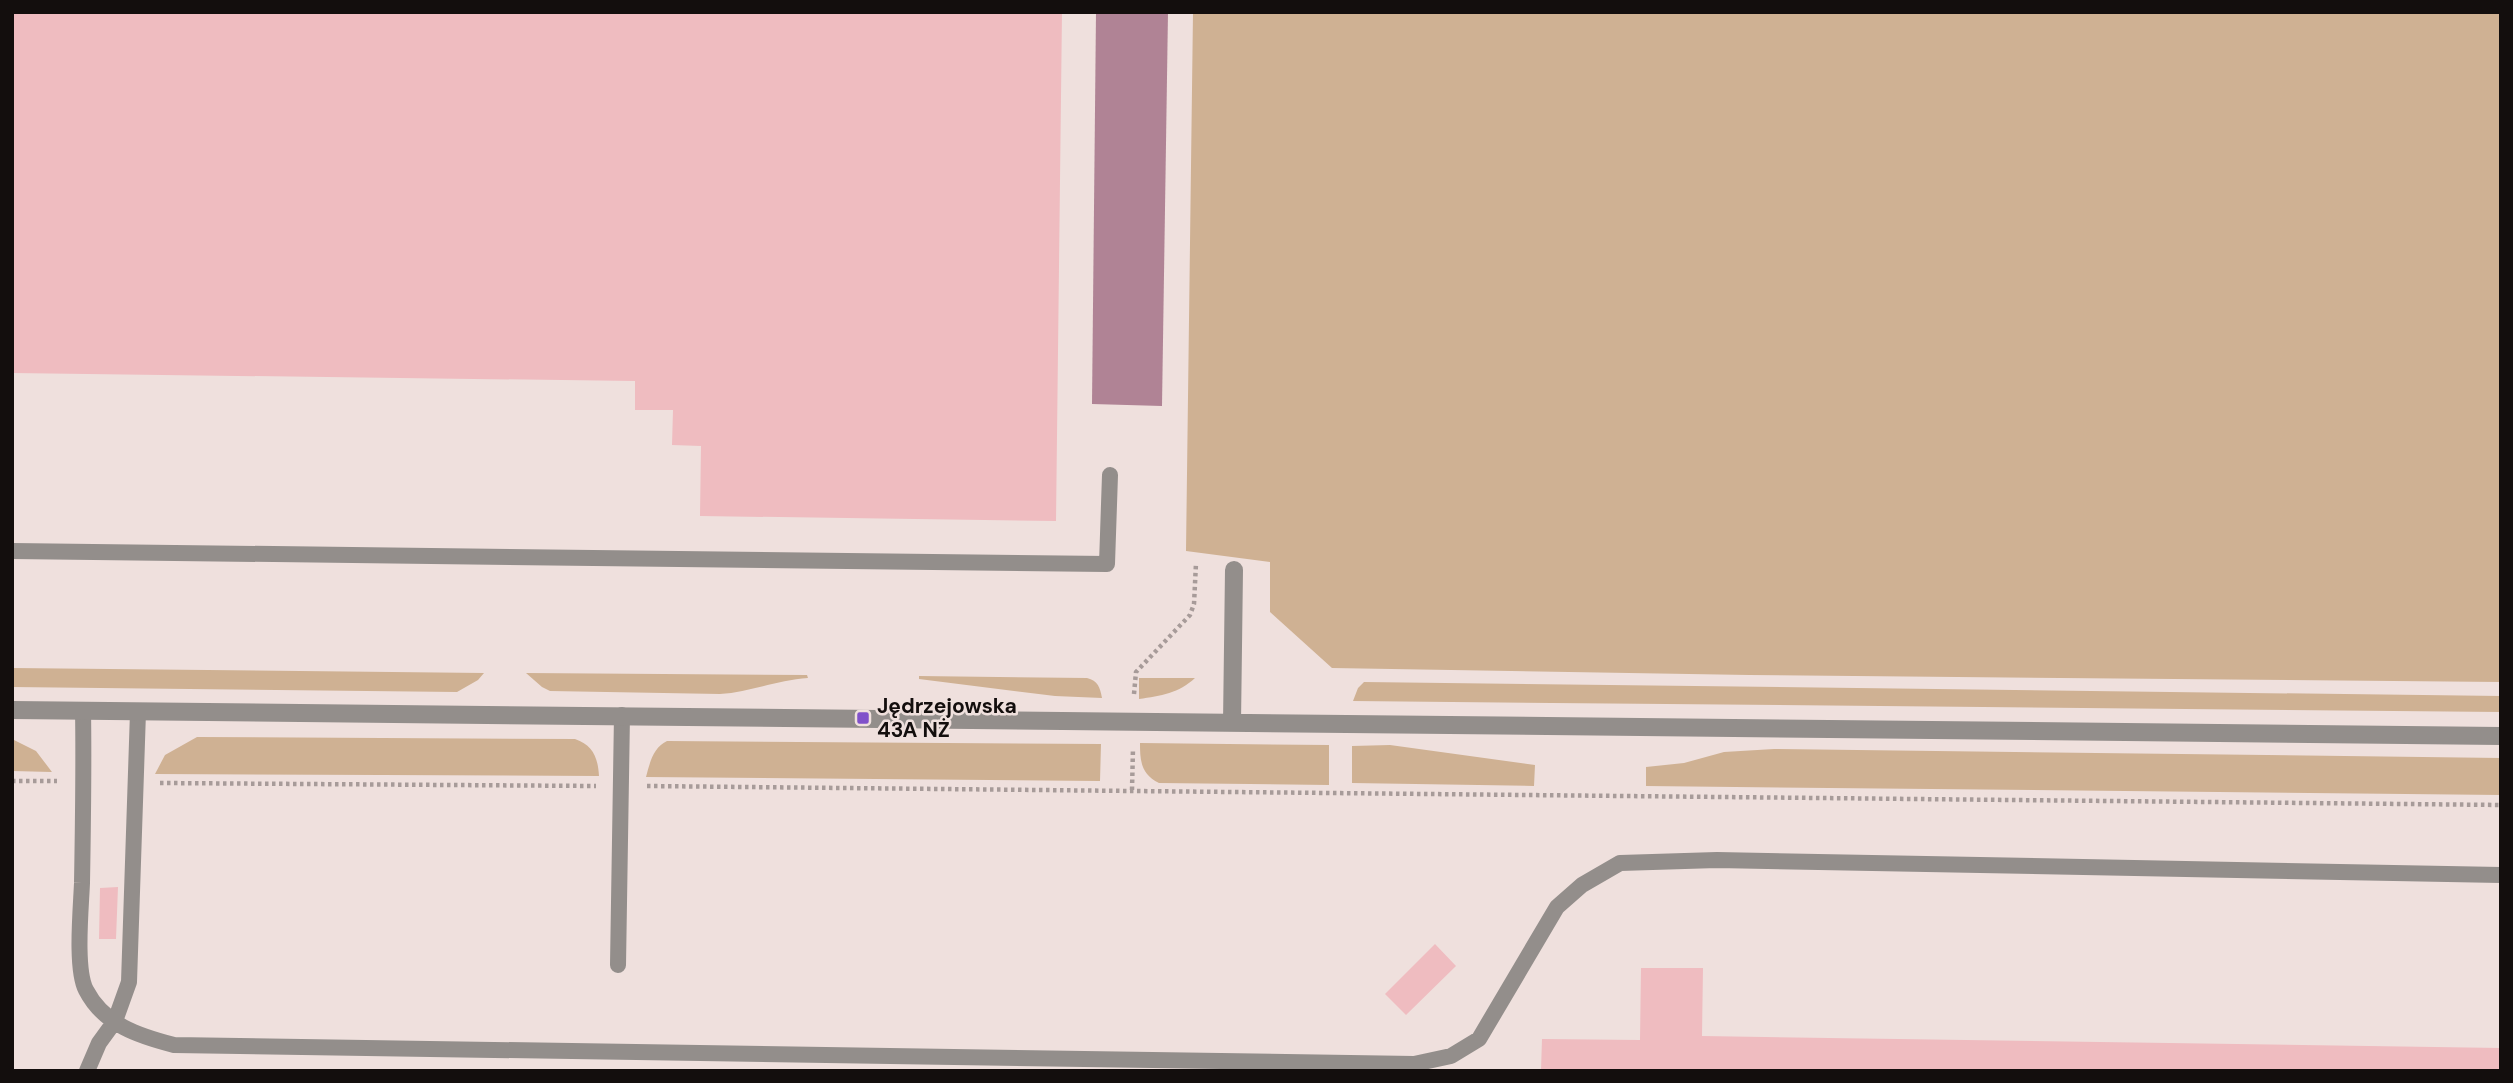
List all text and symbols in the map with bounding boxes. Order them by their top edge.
place label: Jędrzejowska 43A NŻ [877,692,1017,744]
marker: Jędrzejowska 43A NŻ [855,710,871,726]

